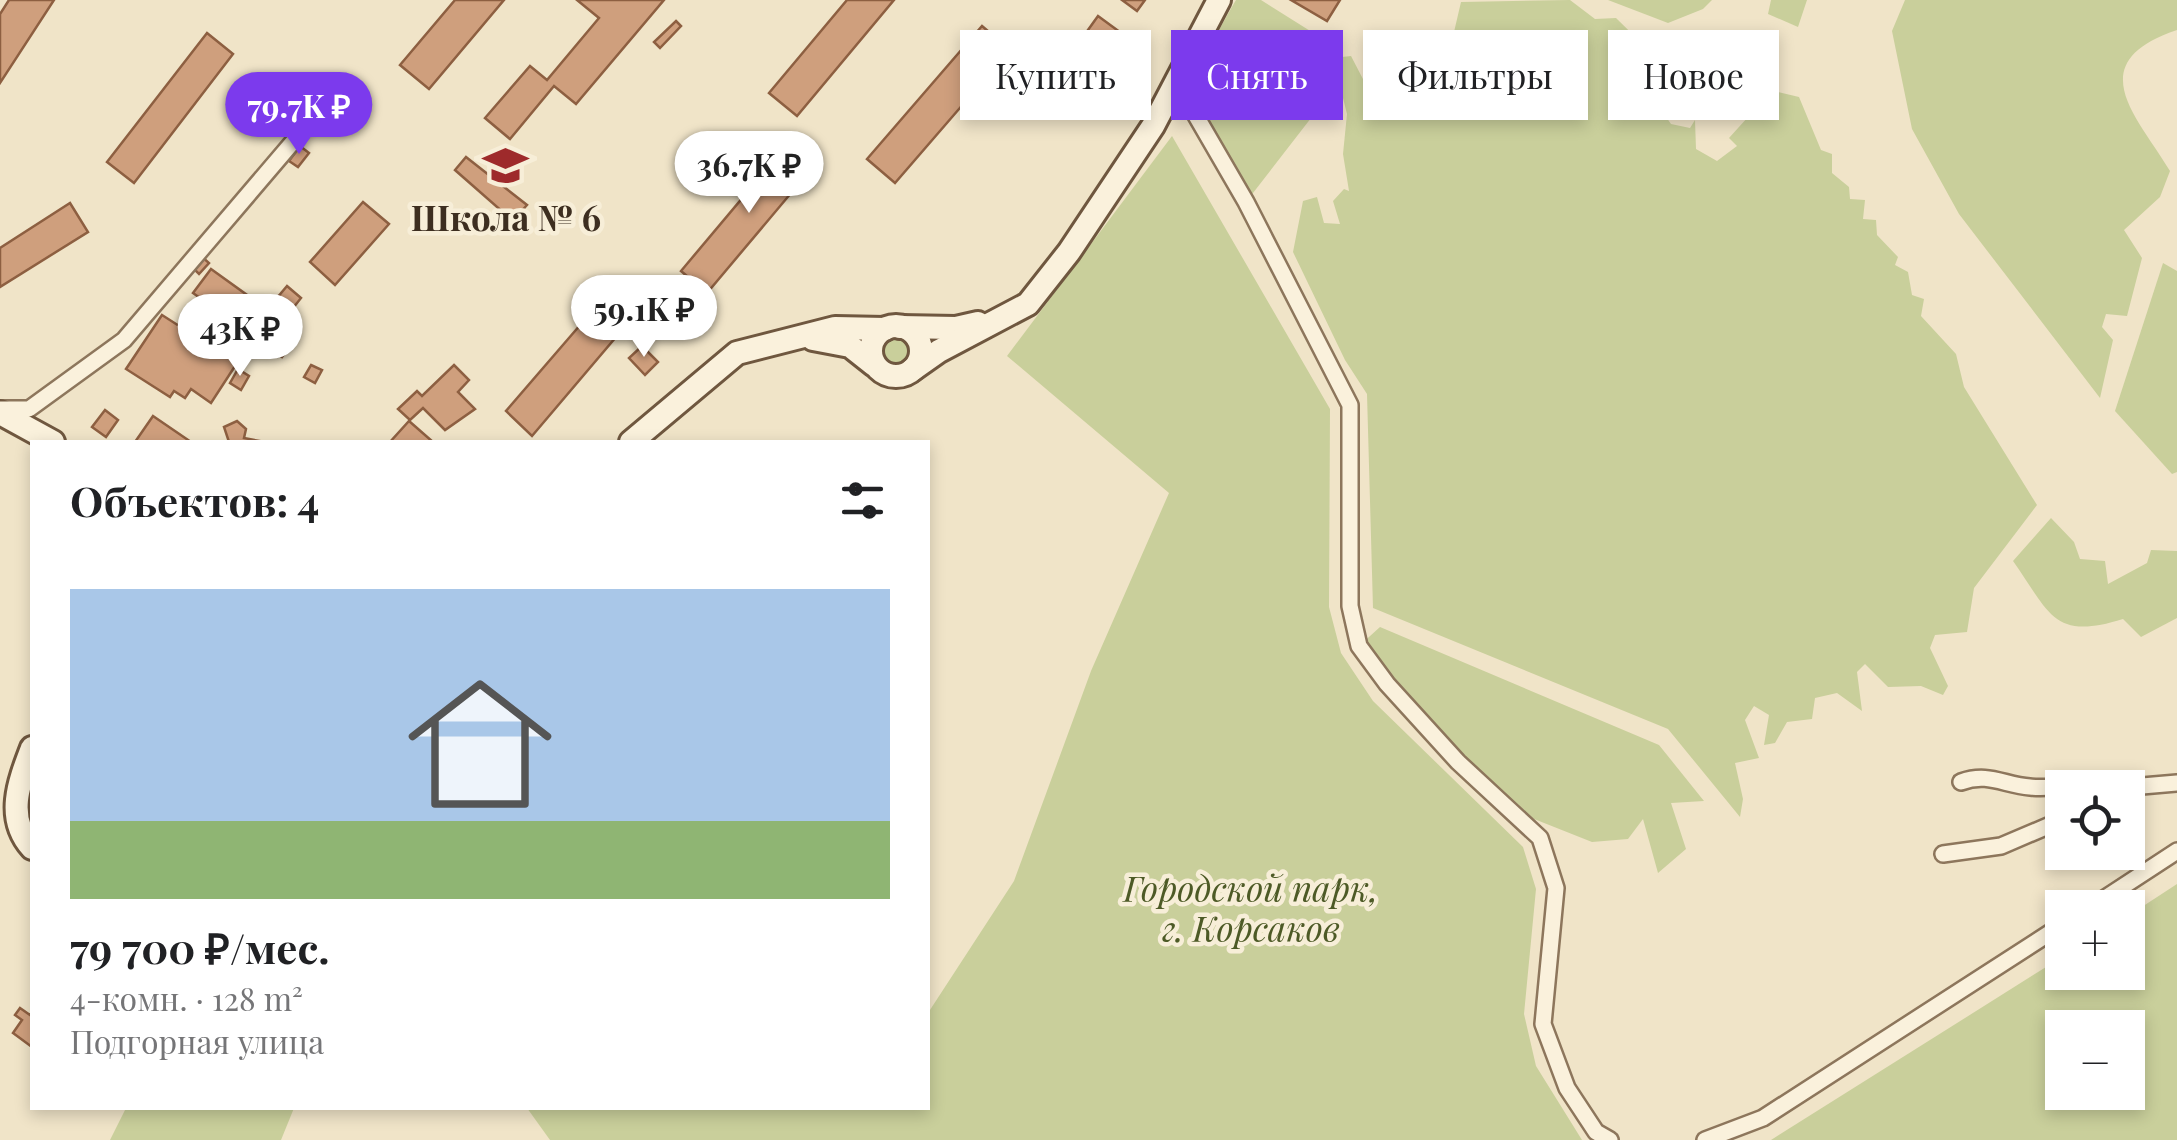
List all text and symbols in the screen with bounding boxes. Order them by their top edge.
chip: Купить [960,30,1151,120]
chip: Снять [1171,30,1343,120]
chip: Фильтры [1363,30,1588,120]
chip: Новое [1608,30,1779,120]
pin: 79.7K ₽ [207,72,391,157]
text: 79.7K ₽ [247,83,351,126]
pin: 36.7K ₽ [657,131,841,216]
school or university icon: Школа № 6 [482,142,530,190]
text: 36.7K ₽ [697,142,801,185]
place label: Школа № 6 [411,193,601,240]
pin: 59.1K ₽ [552,275,736,360]
text: 59.1K ₽ [593,286,695,329]
pin: 43K ₽ [170,294,310,379]
text: 43K ₽ [200,305,280,348]
text: Объектов: 4 [70,472,319,528]
icon: filters [835,473,890,528]
icon: home [390,654,570,834]
map controls [2045,770,2145,1110]
button: locate [2045,770,2145,870]
park label: Городской парк, г. Корсаков [1122,864,1378,951]
button: + [2045,890,2145,990]
text: 79 700 ₽/мес. [70,919,330,975]
text: 4-комн. · 128 m² [70,976,303,1019]
button: − [2045,1010,2145,1110]
text: Подгорная улица [70,1019,324,1062]

